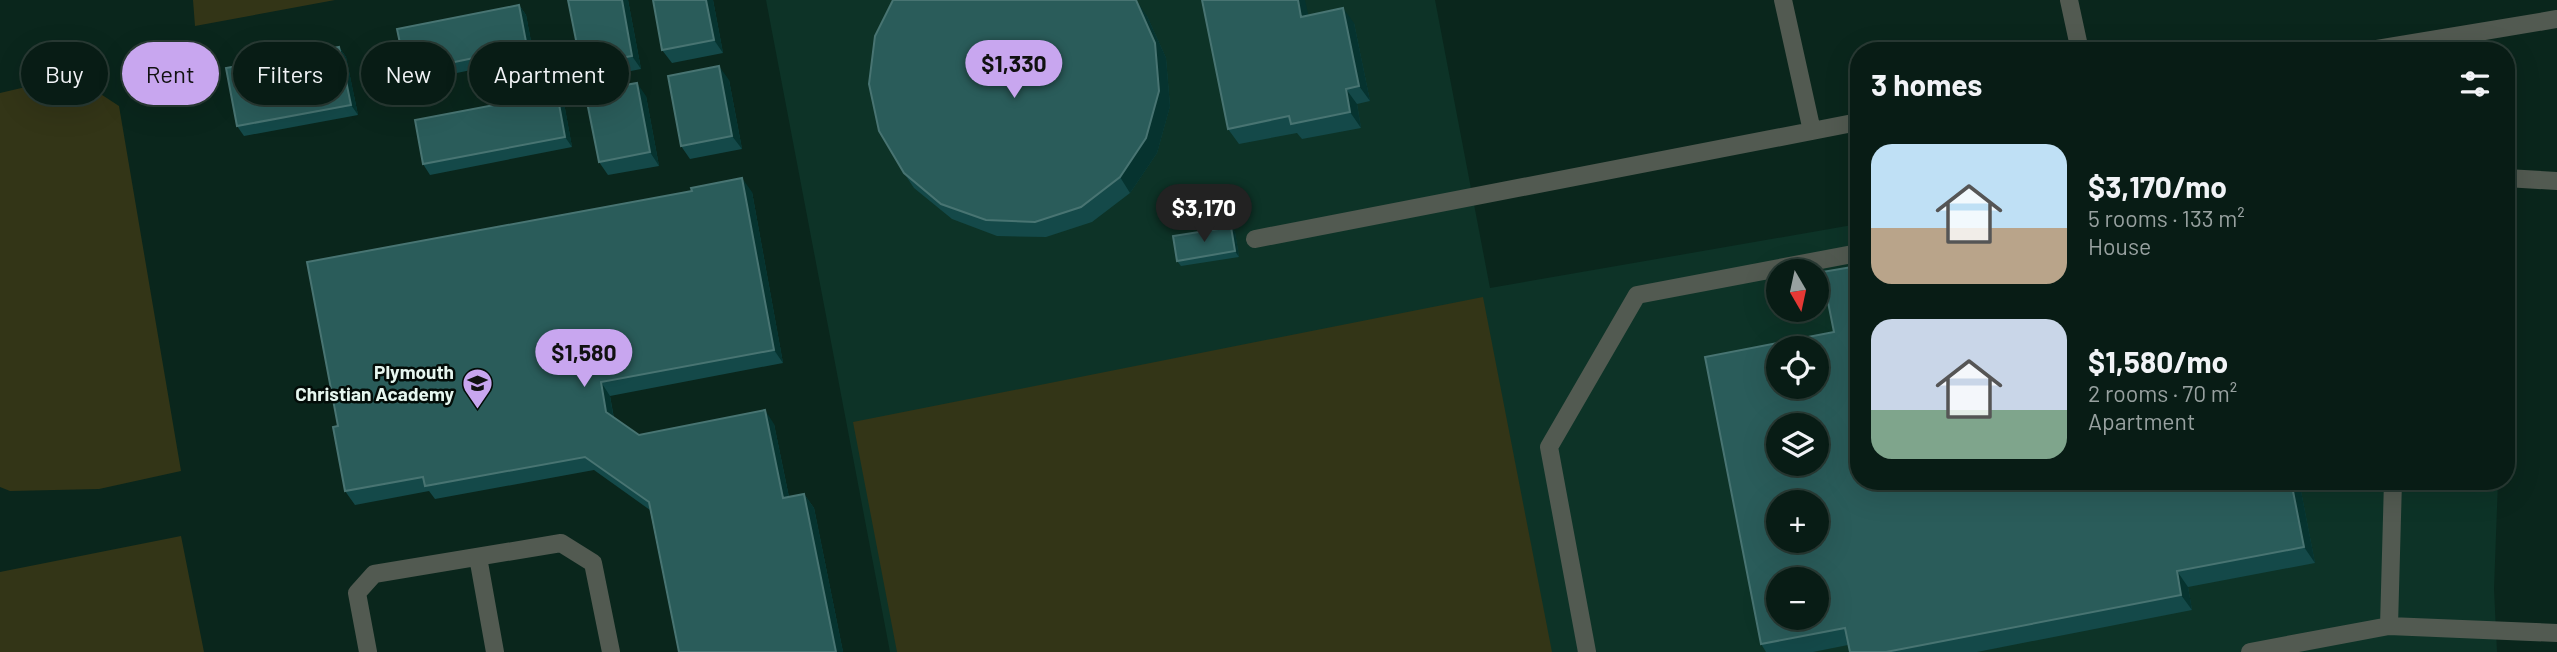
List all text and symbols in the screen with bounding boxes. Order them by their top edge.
pin: $1,330 [957,41,1071,100]
chip: Buy [21,42,108,105]
chip: Rent [122,42,219,105]
chip: Filters [233,42,347,105]
chip: New [361,42,455,105]
chip: Apartment [469,42,629,105]
text: $1,330 [981,49,1047,77]
icon: filters [2456,65,2494,103]
text: 3 homes [1871,66,1982,102]
text: $3,170/mo [2088,168,2227,204]
icon: home [1927,172,2011,256]
pin: $3,170 [1147,184,1261,244]
text: $3,170 [1172,193,1236,221]
text: 5 rooms · 133 m² [2088,204,2245,232]
text: House [2088,232,2151,260]
north arrow [1766,259,1829,322]
map controls [1766,259,1829,630]
pin: $1,580 [527,330,641,389]
button: locate [1766,336,1829,399]
text: $1,580 [551,338,617,366]
text: $1,580/mo [2088,343,2228,379]
icon: home [1927,347,2011,431]
place label: Plymouth Christian Academy [295,360,454,405]
school or university icon: Plymouth Christian Academy [460,366,494,410]
text: 2 rooms · 70 m² [2088,379,2237,407]
text: Apartment [2088,407,2195,435]
button: layers [1766,413,1829,476]
button: + [1766,490,1829,553]
button: − [1766,567,1829,630]

